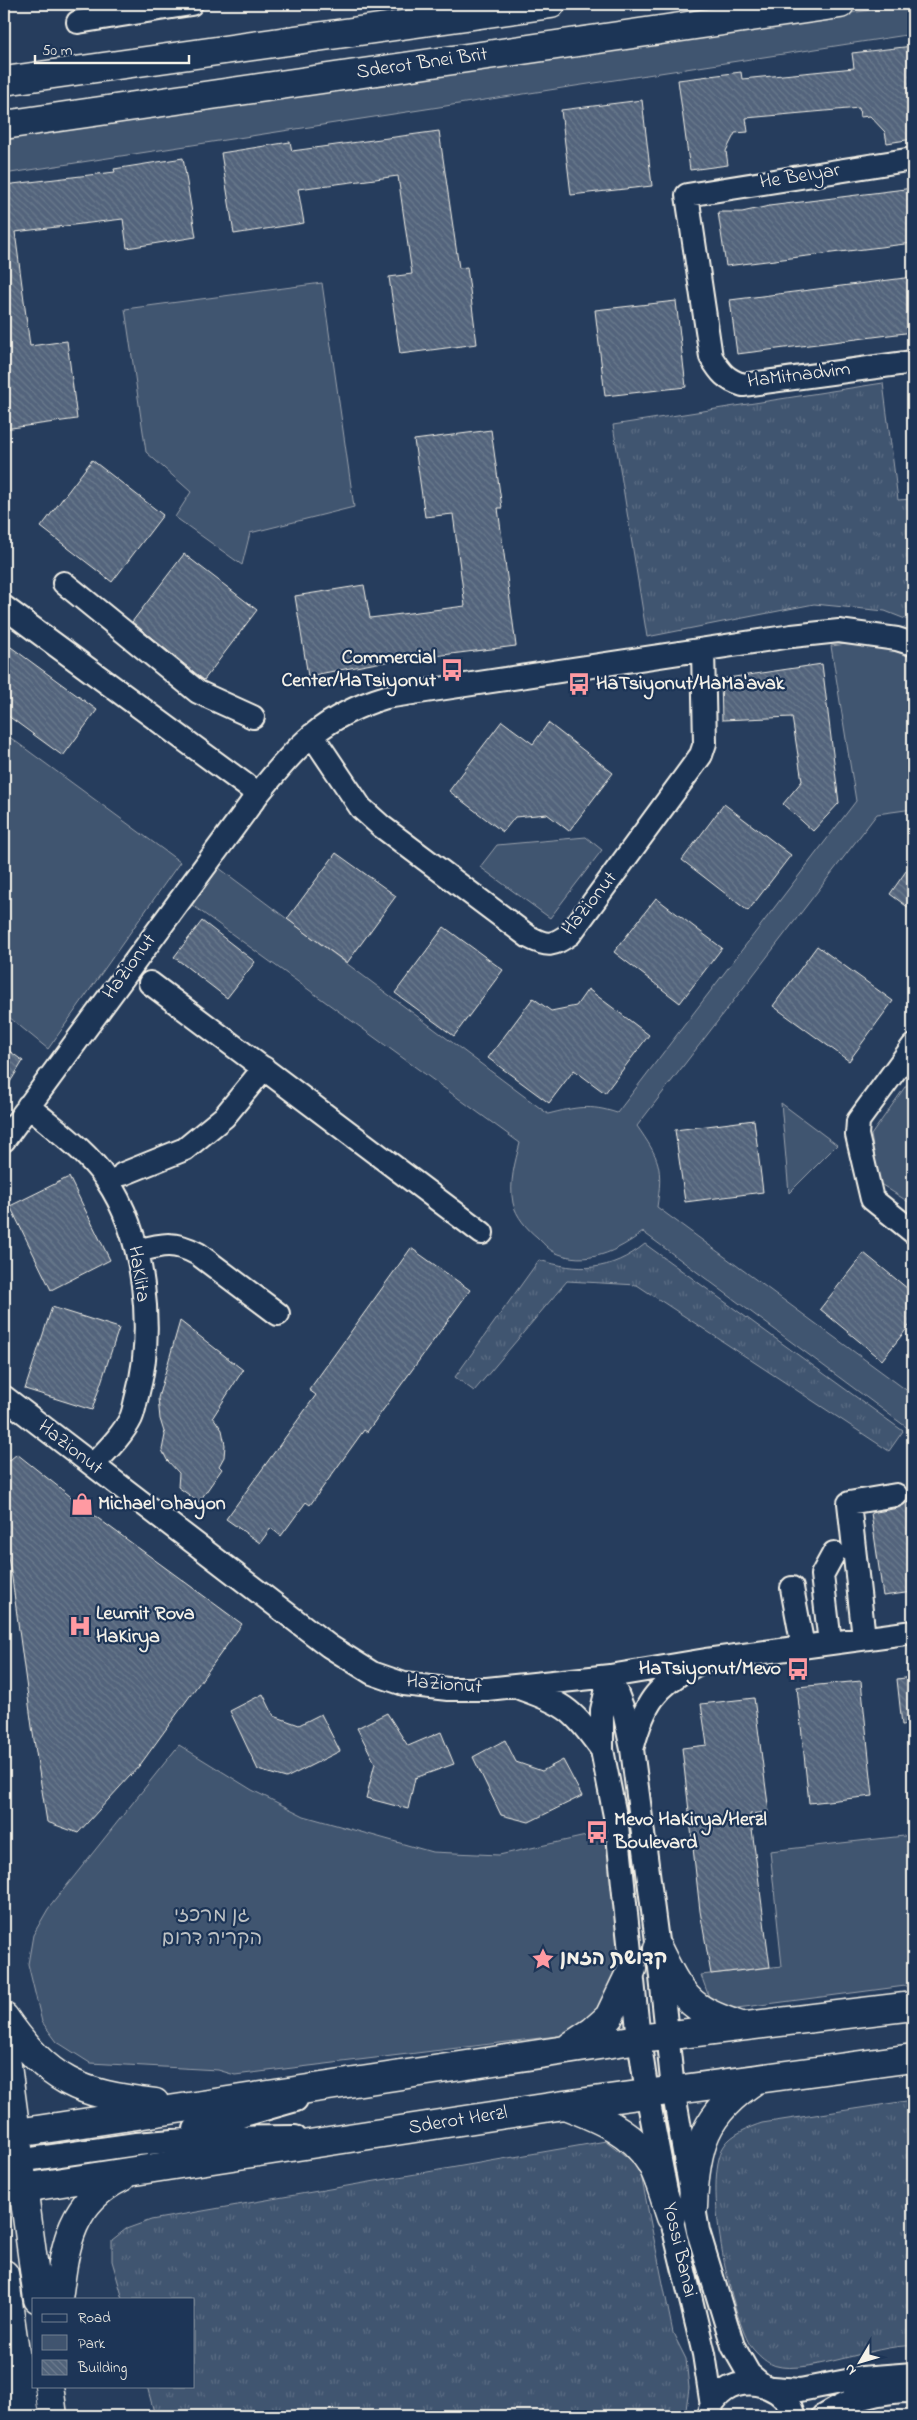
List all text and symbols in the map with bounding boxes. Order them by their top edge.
scale bar [35,32,189,64]
text: 50 m [42,40,73,62]
street label: Sderot Bnei Brit [355,40,490,88]
street label: He BeIyar [758,156,843,198]
street label: HaMitnadvim [746,355,852,397]
place label: Commercial Center/HaTsiyonut [281,644,436,697]
bus stop icon: Commercial Center/HaTsiyonut [439,657,465,683]
place label: HaTsiyonut/HaMa'avak [596,670,786,700]
bus stop icon: HaTsiyonut/HaMa'avak [566,671,592,697]
street label: HaZionut [555,865,625,943]
street label: HaZionut [96,928,164,1006]
street label: HaKlita [119,1244,157,1304]
street label: HaZionut [31,1413,109,1483]
place label: Michael Ohayon [98,1490,226,1520]
shop icon: Michael Ohayon [69,1491,95,1517]
place label: Leumit Rova HaKirya [96,1600,195,1653]
hospital icon: Leumit Rova HaKirya [67,1613,93,1639]
place label: HaTsiyonut/Mevo [639,1655,781,1685]
bus stop icon: HaTsiyonut/Mevo [785,1656,811,1682]
street label: HaZionut [405,1667,483,1703]
place label: Mevo HaKirya/Herzl Boulevard [613,1806,767,1858]
bus stop icon: Mevo HaKirya/Herzl Boulevard [584,1819,610,1845]
park label: גן מרכזי הקריה דרום [162,1902,262,1954]
place label: קדושת הזמן [560,1945,667,1974]
place icon: קדושת הזמן [530,1946,556,1972]
street label: Sderot Herzl [406,2099,510,2143]
street label: Yossi Banai [654,2200,704,2300]
legend [32,2298,195,2388]
text: Road [78,2307,111,2329]
text: Park [78,2333,106,2355]
north arrow [834,2338,884,2388]
text: Building [77,2357,127,2380]
text: N [840,2359,862,2379]

